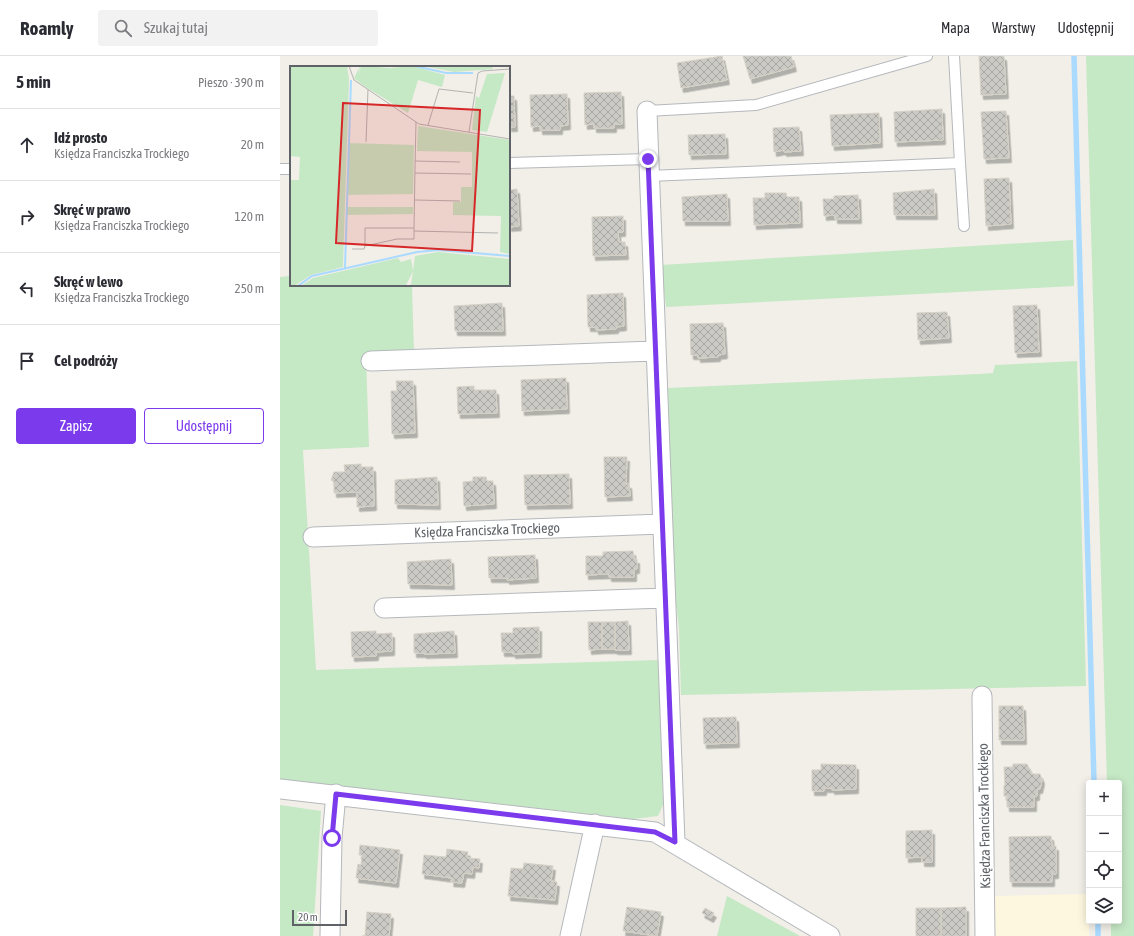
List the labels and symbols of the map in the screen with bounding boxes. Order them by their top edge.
inset map [290,66,510,286]
route end [639,150,657,168]
street label: Księdza Franciszka Trockiego [414,519,560,541]
street label: Księdza Franciszka Trockiego [975,743,993,889]
route start [323,829,341,847]
scale bar [292,908,347,927]

